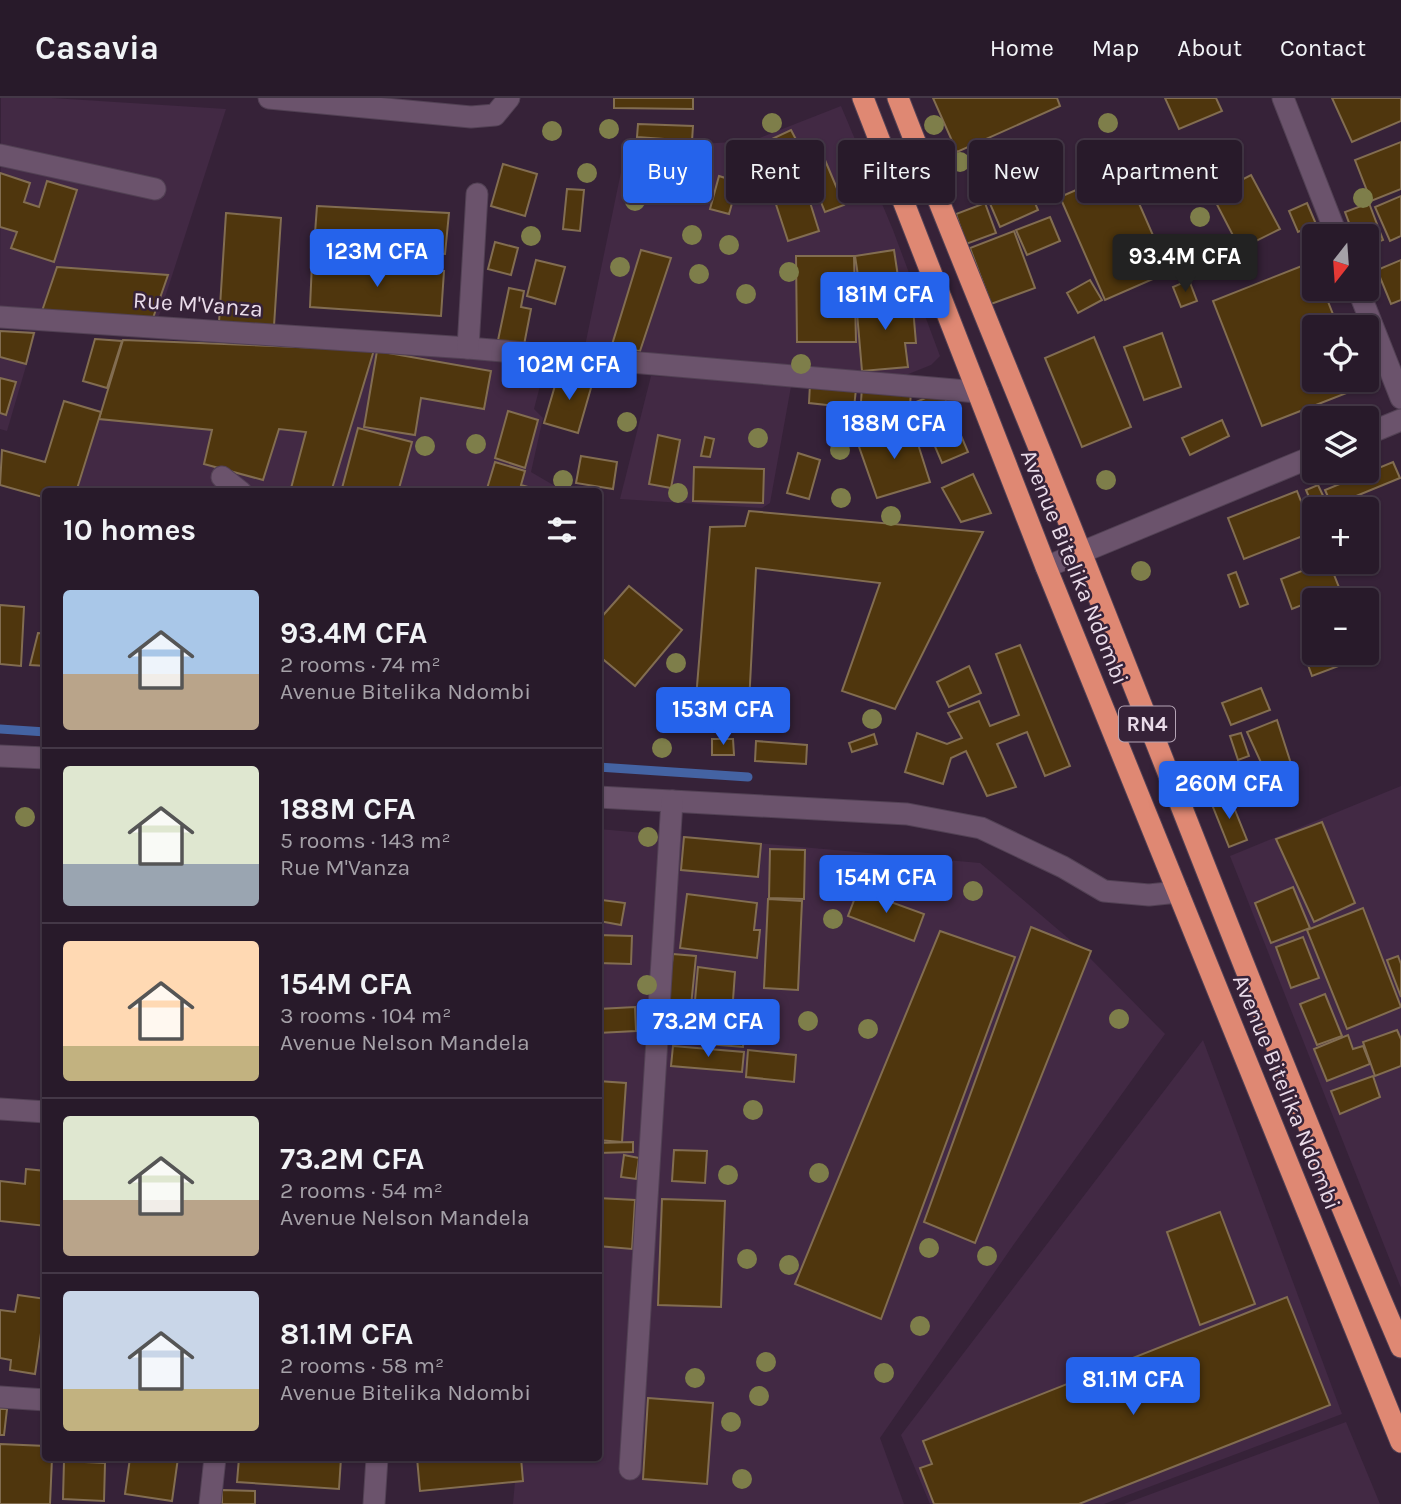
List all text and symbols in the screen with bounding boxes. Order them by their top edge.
text: Casavia [35,29,159,67]
text: Home [990,34,1054,62]
text: Map [1092,34,1139,62]
text: About [1177,34,1242,62]
text: Contact [1280,34,1366,62]
chip: Buy [623,140,712,203]
chip: Rent [726,140,824,203]
chip: Filters [838,140,955,203]
chip: New [969,140,1063,203]
chip: Apartment [1077,140,1242,203]
north arrow [1302,224,1379,301]
map controls [1302,224,1379,665]
pin: 123M CFA [305,230,449,289]
pin: 93.4M CFA [1105,234,1265,294]
text: 123M CFA [326,238,428,265]
text: 93.4M CFA [1129,243,1241,270]
pin: 181M CFA [813,272,957,332]
text: 181M CFA [836,281,934,308]
street label: Rue M'Vanza [132,286,264,323]
button: locate [1302,315,1379,392]
pin: 102M CFA [497,342,641,402]
text: 102M CFA [518,351,620,378]
pin: 188M CFA [822,402,966,461]
button: layers [1302,406,1379,483]
text: 188M CFA [842,410,946,437]
street label: Avenue Bitelika Ndombi [1015,446,1134,689]
button: + [1302,497,1379,574]
icon: filters [543,511,581,549]
text: 10 homes [63,512,196,548]
button: − [1302,588,1379,665]
text: 93.4M CFA [280,615,427,651]
icon: home [119,618,203,702]
text: 2 rooms · 74 m² [280,651,441,678]
text: Avenue Bitelika Ndombi [280,678,531,705]
pin: 153M CFA [651,688,795,747]
text: 153M CFA [672,696,774,723]
road number: RN4 [1119,706,1175,742]
pin: 260M CFA [1157,762,1301,821]
text: 260M CFA [1175,770,1283,797]
text: 188M CFA [280,791,416,827]
icon: home [119,794,203,878]
text: 5 rooms · 143 m² [280,827,451,854]
text: Rue M'Vanza [280,854,410,881]
pin: 154M CFA [814,856,958,915]
text: 154M CFA [835,864,937,891]
text: 154M CFA [280,966,412,1002]
icon: home [119,969,203,1053]
street label: Avenue Bitelika Ndombi [1227,971,1346,1214]
pin: 73.2M CFA [628,1000,788,1059]
text: 3 rooms · 104 m² [280,1002,451,1029]
text: 73.2M CFA [653,1008,763,1035]
text: Avenue Nelson Mandela [280,1029,530,1056]
text: 73.2M CFA [280,1141,424,1177]
icon: home [119,1144,203,1228]
text: 2 rooms · 54 m² [280,1177,443,1204]
text: Avenue Nelson Mandela [280,1204,530,1231]
text: 81.1M CFA [280,1316,413,1352]
icon: home [119,1319,203,1403]
text: 2 rooms · 58 m² [280,1352,444,1379]
pin: 81.1M CFA [1053,1358,1213,1417]
text: 81.1M CFA [1082,1366,1184,1393]
text: Avenue Bitelika Ndombi [280,1379,531,1406]

